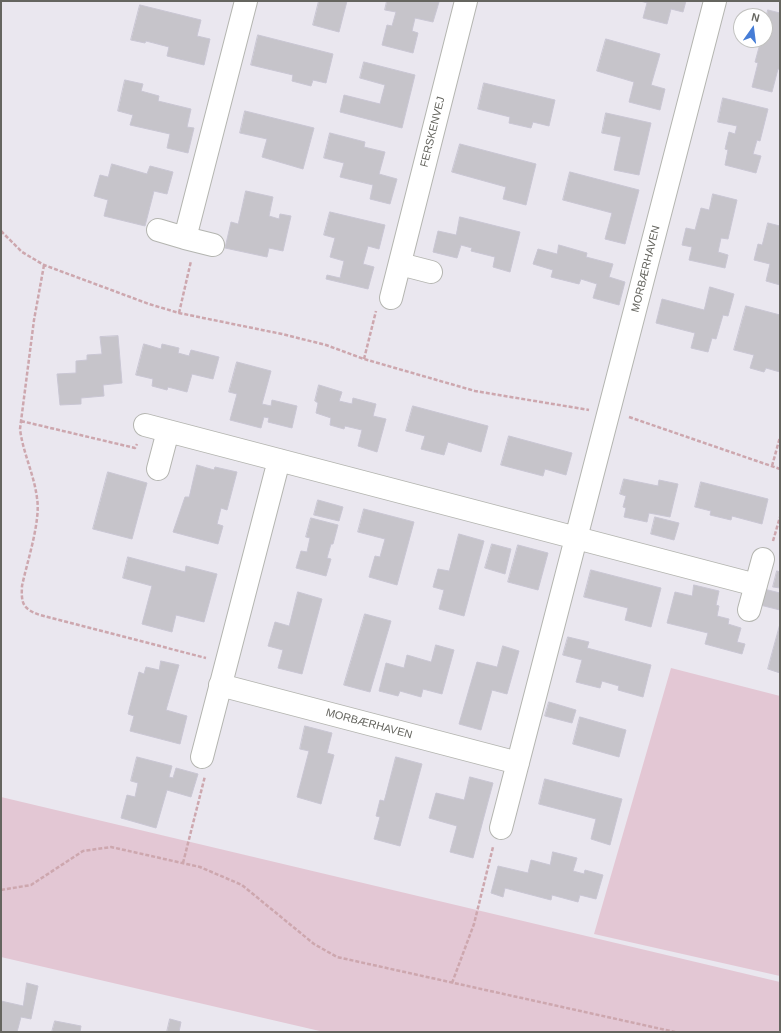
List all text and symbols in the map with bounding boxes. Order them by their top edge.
north arrow [733,8,773,48]
text: N [750,11,761,24]
street label: FERSKENVEJ [418,95,448,169]
street label: MORBÆRHAVEN [629,224,663,314]
street label: MORBÆRHAVEN [324,706,414,742]

